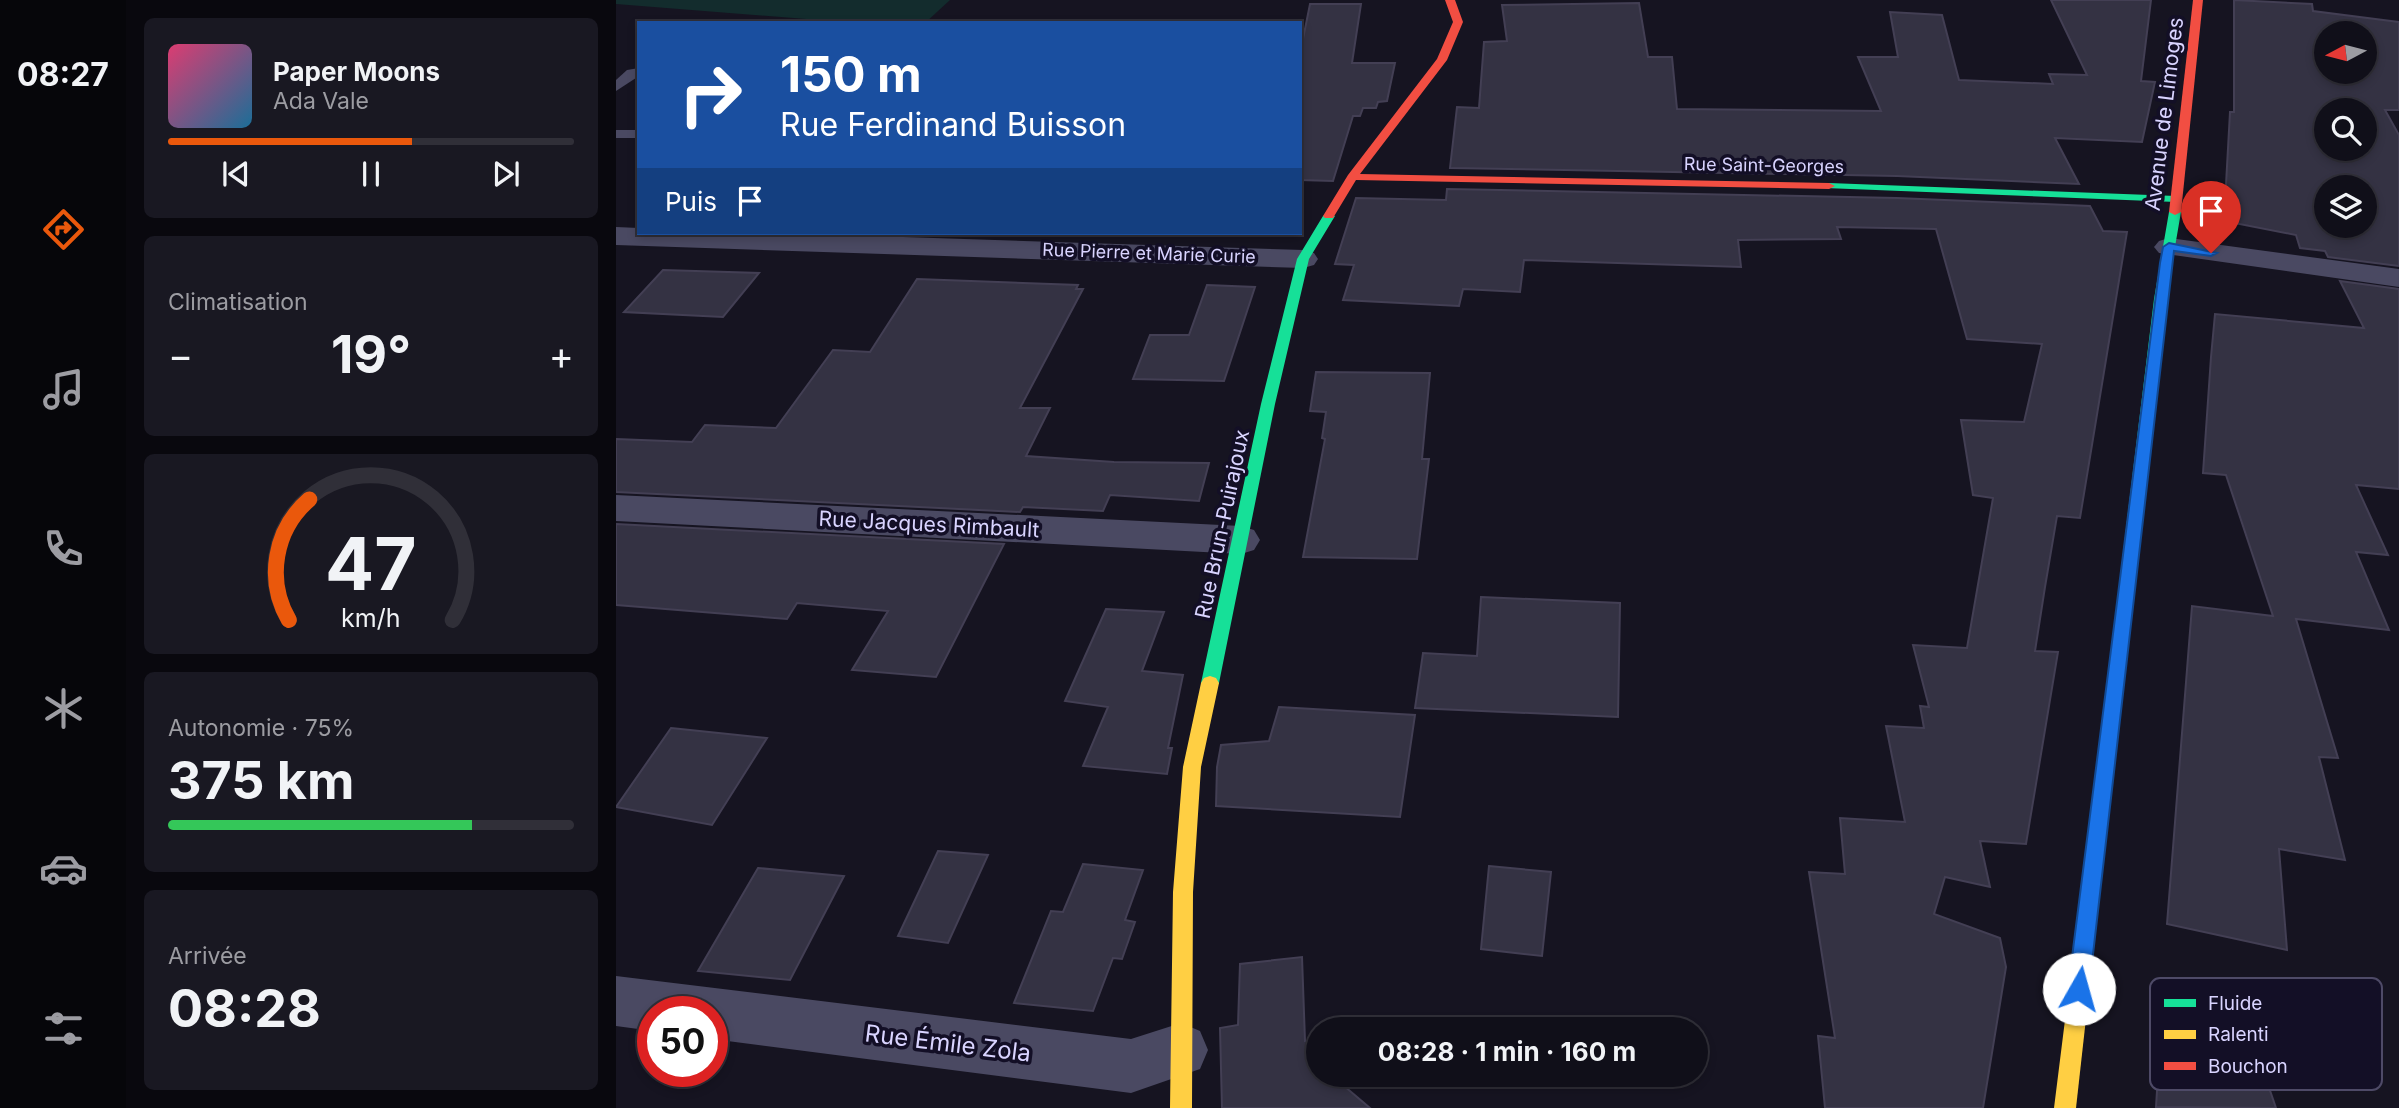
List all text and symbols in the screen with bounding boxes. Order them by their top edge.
street label: Avenue de Limoges [2140,16,2188,212]
north arrow [2314,21,2376,84]
map controls [2314,21,2377,238]
text: 150 m [780,45,922,104]
icon: right [665,49,756,140]
text: 08:27 [17,55,109,94]
text: Paper Moons [273,56,440,87]
text: Ada Vale [273,87,369,115]
button: search [2314,98,2377,161]
text: Rue Ferdinand Buisson [780,105,1126,144]
street label: Rue Saint-Georges [1684,153,1844,177]
icon: previous [217,155,255,193]
icon: pause [352,155,390,193]
icon: next [487,155,525,193]
button: layers [2314,175,2377,238]
pin [2181,181,2241,253]
icon: arrive [731,182,769,220]
text: Puis [665,186,717,217]
icon: arrive [2192,192,2230,230]
icon: directions [39,205,88,254]
street label: Rue Pierre et Marie Curie [1042,239,1256,267]
text: Climatisation [168,288,308,316]
text: 19° [331,323,411,386]
text: − [168,332,193,378]
text: + [549,332,574,378]
icon: music [39,365,88,414]
street label: Rue Brun-Puirajoux [1190,427,1254,621]
street label: Rue Jacques Rimbault [818,506,1040,542]
text: 47 [325,519,417,608]
icon: phone [39,524,88,573]
text: km/h [341,603,401,633]
icon: climate [39,684,88,733]
text: Autonomie · 75% [168,714,354,742]
text: 375 km [168,749,354,812]
icon: car [39,844,88,893]
text: Arrivée [168,942,247,970]
position arrow [2042,952,2116,1026]
text: 08:28 [168,977,321,1040]
legend [2150,978,2382,1090]
text: Fluide [2208,992,2262,1015]
speed limit sign: 50 [637,996,728,1087]
icon: filters [39,1004,88,1053]
street label: Rue Émile Zola [863,1017,1033,1068]
text: Ralenti [2208,1023,2269,1046]
text: 08:28 · 1 min · 160 m [1378,1036,1636,1067]
text: Bouchon [2208,1055,2288,1078]

